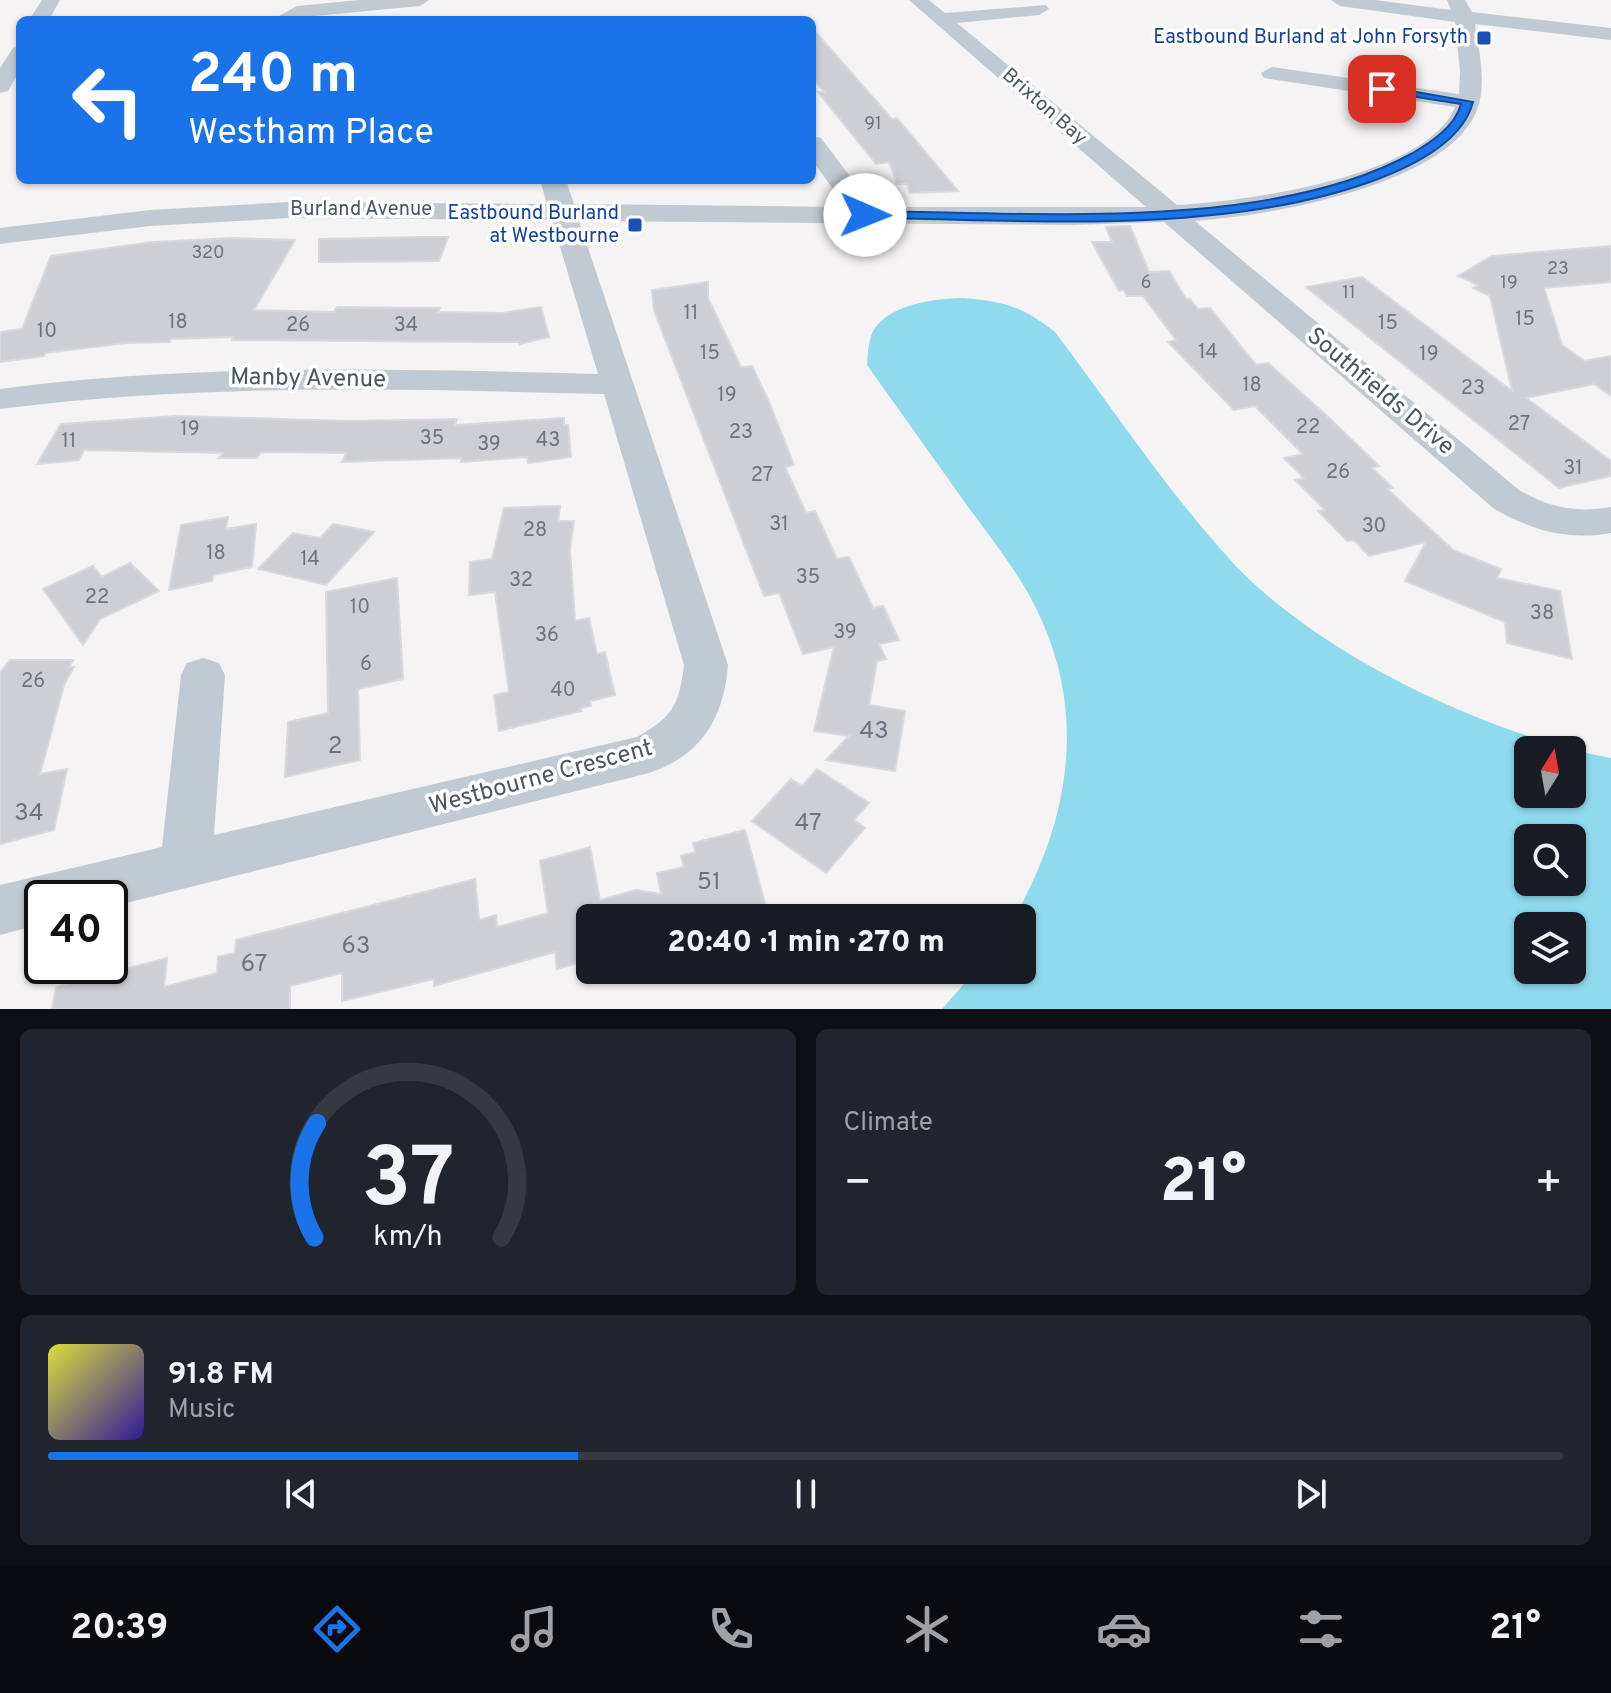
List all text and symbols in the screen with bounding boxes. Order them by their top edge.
place label: Eastbound Burland at John Forsyth [1153,25,1468,51]
marker: Eastbound Burland at John Forsyth [1475,29,1493,47]
text: 240 m [188,42,358,112]
icon: left [56,48,160,152]
pin [1348,55,1416,123]
street label: Brixton Bay [996,63,1092,151]
icon: arrive [1360,67,1404,111]
text: Westham Place [188,111,434,157]
house number: 91 [864,113,882,136]
position arrow [823,173,907,257]
street label: Burland Avenue [290,197,432,223]
place label: Eastbound Burland at Westbourne [448,201,619,250]
marker: Eastbound Burland at Westbourne [626,216,644,234]
house number: 320 [191,242,225,265]
house number: 23 [1547,258,1569,281]
house number: 6 [1141,272,1151,295]
house number: 19 [1500,272,1518,295]
house number: 11 [1342,282,1356,305]
house number: 11 [684,301,698,327]
house number: 15 [1515,307,1535,333]
house number: 18 [168,310,188,336]
house number: 15 [1378,311,1398,337]
house number: 26 [286,313,310,339]
house number: 34 [394,313,418,339]
house number: 10 [37,319,57,345]
street label: Southfields Drive [1300,322,1460,462]
house number: 14 [1198,340,1218,366]
house number: 15 [700,341,720,367]
house number: 19 [1419,342,1439,368]
street label: Manby Avenue [230,363,386,395]
house number: 18 [1242,373,1262,399]
house number: 23 [1461,376,1485,402]
house number: 19 [717,383,737,409]
house number: 27 [1508,412,1530,438]
house number: 22 [1296,415,1320,441]
house number: 19 [180,417,200,443]
house number: 23 [729,420,753,446]
house number: 35 [420,426,444,452]
house number: 43 [536,428,560,454]
house number: 11 [62,429,76,455]
house number: 39 [477,432,501,458]
house number: 31 [1563,456,1583,482]
house number: 26 [1326,460,1350,486]
house number: 27 [751,463,773,489]
house number: 31 [769,512,789,538]
house number: 30 [1362,514,1386,540]
house number: 28 [523,518,547,544]
house number: 18 [206,541,226,567]
house number: 14 [300,547,320,573]
house number: 35 [796,565,820,591]
house number: 32 [509,568,533,594]
house number: 22 [85,585,109,611]
house number: 10 [350,595,370,621]
house number: 38 [1530,601,1554,627]
house number: 39 [833,620,857,646]
house number: 36 [535,623,559,649]
house number: 6 [360,652,372,678]
house number: 26 [21,669,45,695]
house number: 40 [550,678,576,704]
house number: 43 [859,717,889,747]
house number: 2 [328,732,342,762]
street label: Westbourne Crescent [426,734,656,822]
north arrow [1514,736,1586,808]
map controls [1514,736,1586,984]
house number: 34 [14,799,44,829]
house number: 47 [794,809,822,839]
button: search [1514,824,1586,896]
house number: 51 [697,868,721,898]
speed limit sign: 40 [24,880,128,984]
button: layers [1514,912,1586,984]
text: 20:40 · 1 min · 270 m [667,925,945,962]
house number: 63 [342,932,370,962]
house number: 67 [241,950,267,980]
text: Climate [844,1107,933,1140]
text: 37 [361,1131,454,1236]
text: 21° [1160,1147,1246,1223]
text: − [844,1157,872,1213]
text: + [1535,1157,1563,1213]
text: km/h [373,1220,442,1256]
text: 91.8 FM [168,1357,274,1394]
text: Music [168,1394,235,1427]
icon: previous [279,1472,323,1516]
icon: pause [784,1472,828,1516]
icon: next [1289,1472,1333,1516]
icon: directions [309,1601,365,1657]
icon: music [506,1601,562,1657]
icon: phone [703,1601,759,1657]
icon: climate [899,1601,955,1657]
icon: car [1096,1601,1152,1657]
icon: filters [1293,1601,1349,1657]
text: 20:39 [70,1606,168,1652]
text: 21° [1489,1606,1541,1652]

